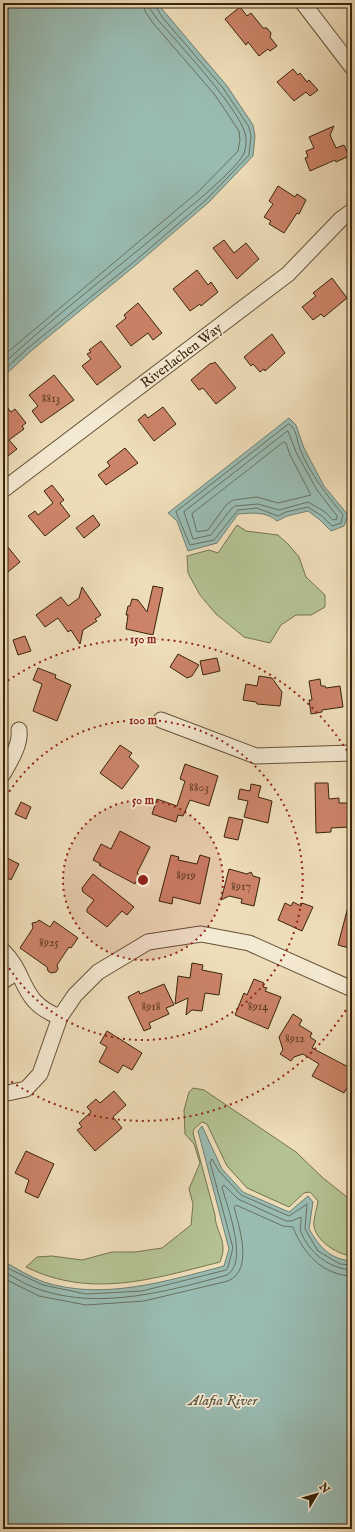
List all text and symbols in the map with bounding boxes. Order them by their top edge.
street label: Riverlachen Way [137,319,226,392]
house number: 8813 [42,391,60,406]
text: 150 m [130,632,157,647]
text: 100 m [129,713,158,728]
house number: 8803 [189,780,209,795]
text: 50 m [132,793,155,808]
house number: 8919 [176,868,196,883]
centre of rings [136,873,150,887]
house number: 8917 [231,879,251,894]
house number: 8925 [39,935,60,950]
house number: 8918 [141,999,161,1014]
house number: 8914 [248,999,268,1014]
house number: 8912 [285,1031,305,1046]
water label: Alafia River [187,1391,258,1410]
north arrow [297,1474,337,1514]
text: N [315,1480,333,1497]

